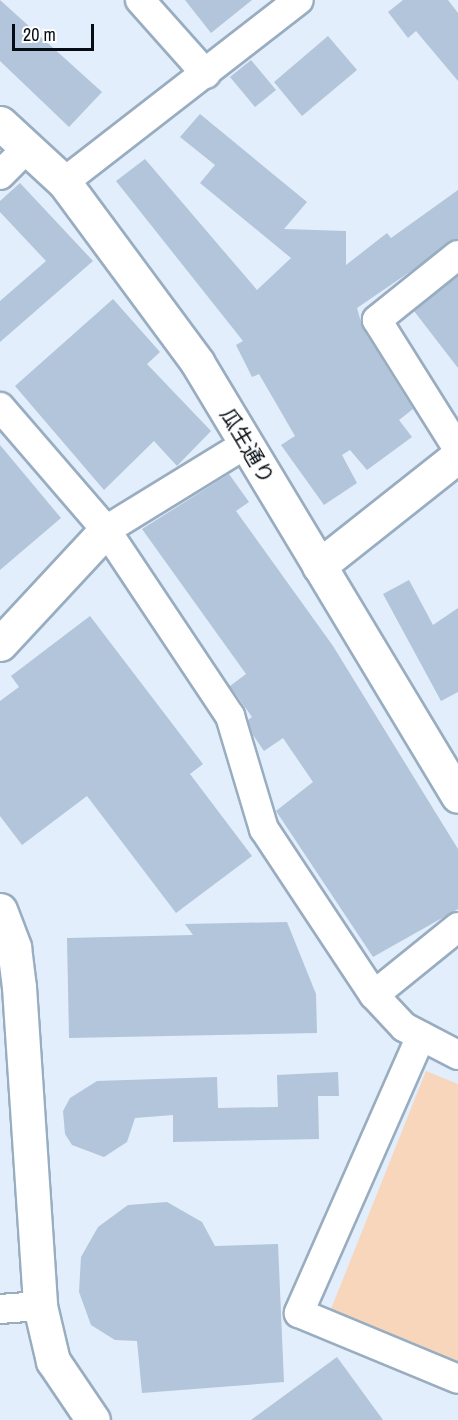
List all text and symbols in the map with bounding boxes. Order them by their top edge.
scale bar [15,12,98,50]
text: 20 m [23,22,56,47]
street label: 瓜生通り [215,404,279,488]

